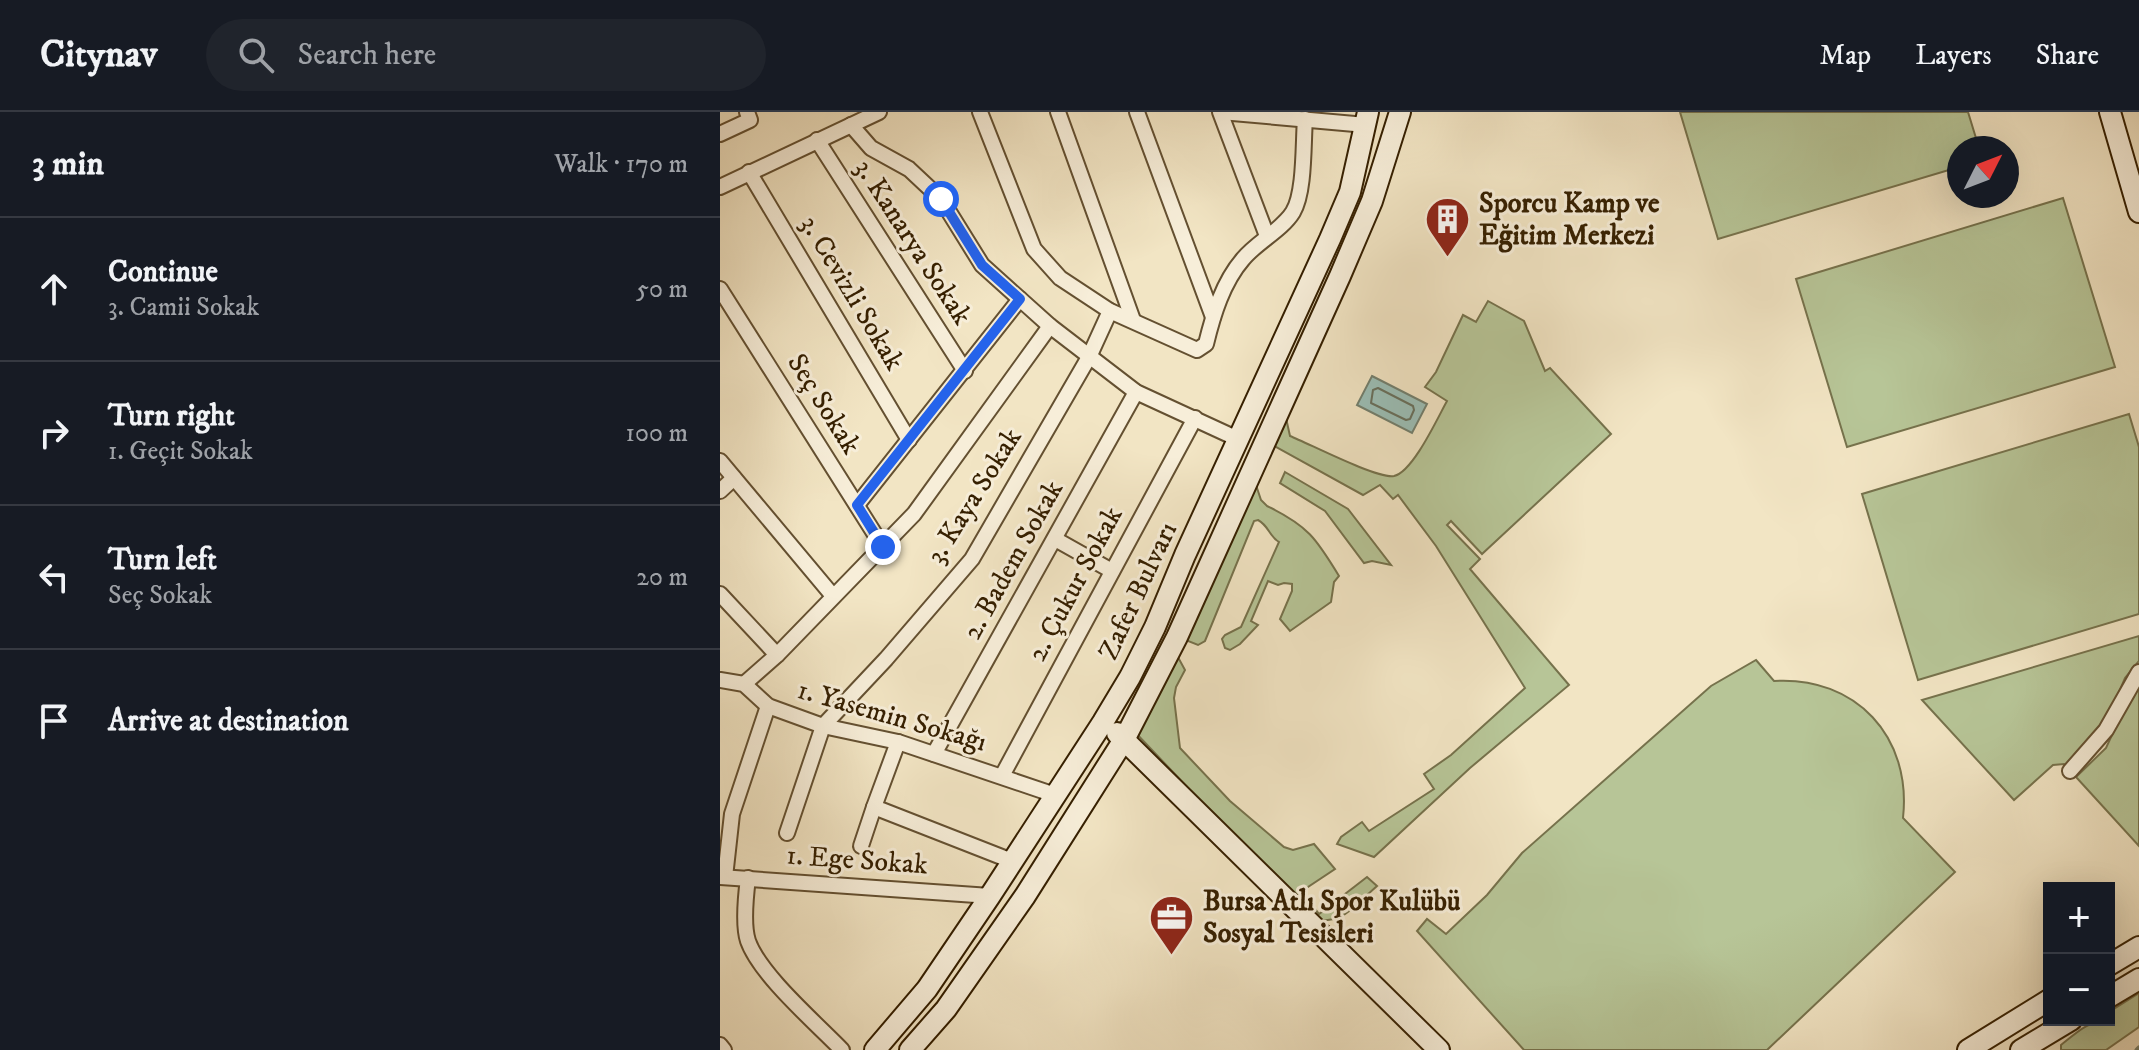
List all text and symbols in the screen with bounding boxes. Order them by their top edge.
search box [206,19,766,91]
text: Citynav [40,31,158,79]
icon: search [234,33,278,77]
text: Search here [298,37,436,74]
text: Map [1820,38,1871,73]
text: Layers [1915,38,1992,73]
text: Share [2036,38,2099,73]
north arrow [1947,136,2019,208]
text: 3 min [32,143,104,185]
text: Walk · 170 m [554,148,688,181]
street label: 3. Kanarya Sokak [846,153,980,332]
route start [923,181,959,217]
place label: Sporcu Kamp ve Eğitim Merkezi [1479,186,1660,253]
building icon: Sporcu Kamp ve Eğitim Merkezi [1424,195,1472,258]
street label: 3. Cevizli Sokak [792,209,912,377]
text: Continue [108,254,218,291]
icon: ahead [32,267,76,311]
text: 50 m [636,273,688,306]
text: 3. Camii Sokak [108,291,259,324]
street label: Seç Sokak [779,347,869,461]
text: Turn right [108,398,235,435]
icon: right [32,411,76,455]
text: 100 m [625,417,688,450]
street label: 3. Kaya Sokak [918,422,1030,570]
text: 1. Geçit Sokak [108,435,253,468]
street label: 2. Badem Sokak [955,474,1071,646]
street label: 2. Çukur Sokak [1020,500,1131,667]
street label: Zafer Bulvarı [1091,517,1185,665]
route end [865,529,901,565]
text: Turn left [108,542,217,579]
icon: left [32,555,76,599]
text: 20 m [636,561,688,594]
text: Seç Sokak [108,579,212,612]
street label: 1. Yasemin Sokağı [793,672,991,760]
icon: arrive [32,699,76,743]
text: Arrive at destination [108,703,349,740]
street label: 1. Ege Sokak [785,838,929,882]
map controls [2043,882,2115,1026]
button: + [2043,882,2115,954]
place label: Bursa Atlı Spor Kulübü Sosyal Tesisleri [1203,884,1461,951]
office icon: Bursa Atlı Spor Kulübü Sosyal Tesisleri [1148,893,1196,956]
button: − [2043,954,2115,1026]

